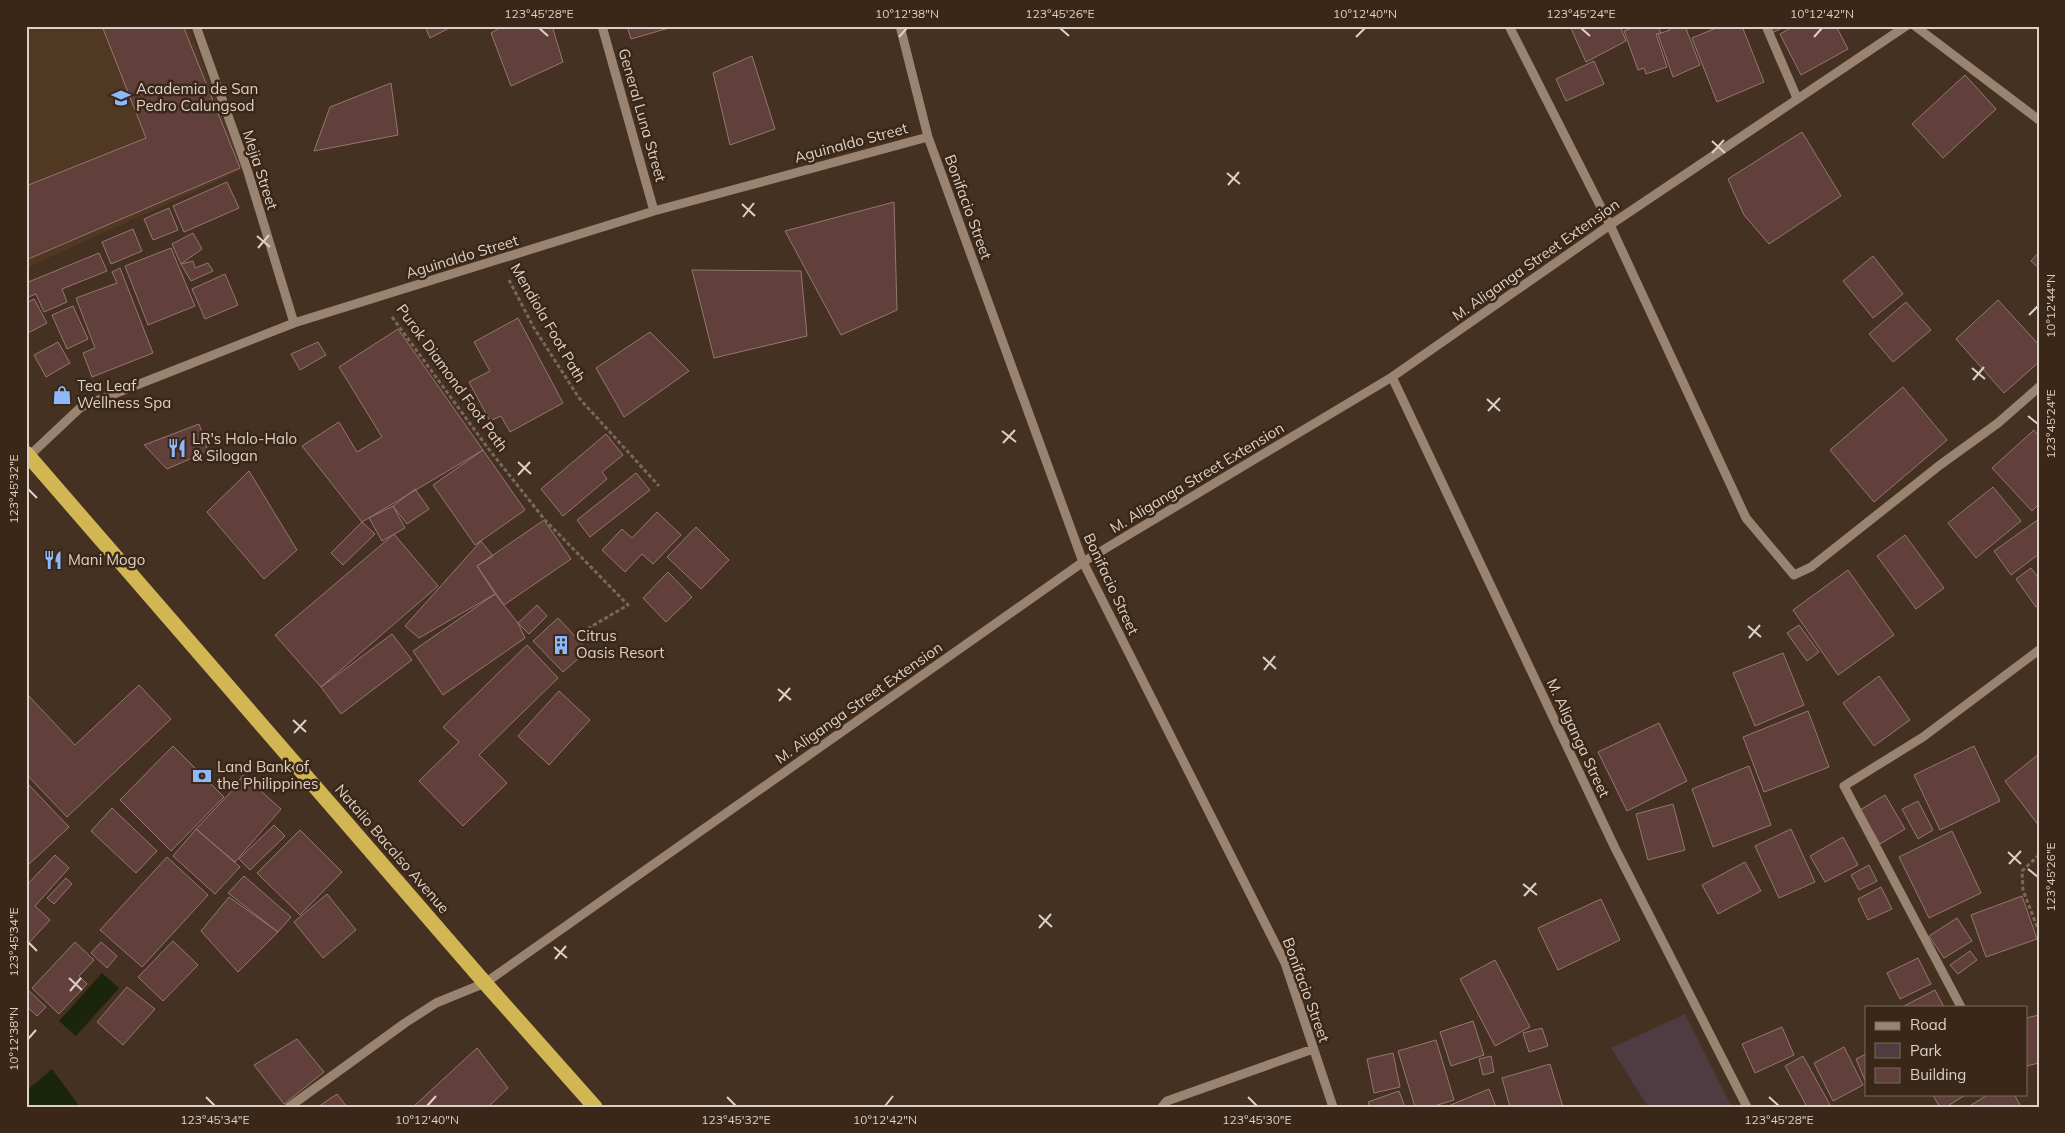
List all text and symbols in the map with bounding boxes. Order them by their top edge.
text: 123°45'28"E [504,6,574,21]
text: 10°12'38"N [875,6,939,21]
text: 123°45'26"E [1025,6,1095,21]
text: 10°12'40"N [1333,6,1397,21]
text: 123°45'24"E [1546,6,1616,21]
text: 10°12'42"N [1790,6,1854,21]
street label: General Luna Street [614,46,671,184]
place label: Academia de San Pedro Calungsod [136,79,258,115]
school or university icon: Academia de San Pedro Calungsod [110,87,132,109]
street label: Aguinaldo Street [792,118,910,167]
street label: Mejia Street [239,128,282,212]
street label: Bonifacio Street [941,152,996,262]
street label: M. Aliganga Street Extension [1448,194,1623,325]
street label: Aguinaldo Street [403,230,520,283]
street label: Mendiola Foot Path [507,260,590,386]
text: 10°12'44"N [2043,274,2058,338]
street label: Purok Diamond Foot Path [392,300,512,455]
place label: Tea Leaf Wellness Spa [77,376,171,412]
shop icon: Tea Leaf Wellness Spa [51,384,73,406]
text: 123°45'24"E [2043,389,2058,459]
street label: M. Aliganga Street Extension [1106,418,1287,537]
place label: LR's Halo-Halo & Silogan [192,429,297,465]
restaurant icon: LR's Halo-Halo & Silogan [166,437,188,459]
text: 123°45'32"E [6,454,21,524]
street label: Bonifacio Street [1080,530,1143,638]
restaurant icon: Mani Mogo [42,549,64,571]
place label: Mani Mogo [68,550,145,569]
place label: Citrus Oasis Resort [576,626,664,662]
building icon: Citrus Oasis Resort [550,634,572,656]
street label: M. Aliganga Street Extension [771,637,946,768]
street label: M. Aliganga Street [1543,675,1614,800]
place label: Land Bank of the Philippines [217,757,318,793]
bank icon: Land Bank of the Philippines [191,765,213,787]
street label: Natalio Bacalso Avenue [331,780,454,917]
text: 123°45'26"E [2043,842,2058,912]
text: 123°45'34"E [6,907,21,977]
street label: Bonifacio Street [1279,935,1334,1045]
legend [1865,1006,2028,1096]
text: 10°12'38"N [6,1007,21,1071]
text: Road [1910,1015,1947,1034]
text: Park [1910,1041,1942,1060]
text: Building [1910,1065,1966,1084]
text: 123°45'34"E [180,1112,250,1127]
text: 10°12'40"N [395,1112,459,1127]
text: 123°45'32"E [701,1112,771,1127]
text: 10°12'42"N [853,1112,917,1127]
text: 123°45'30"E [1222,1112,1292,1127]
text: 123°45'28"E [1744,1112,1814,1127]

